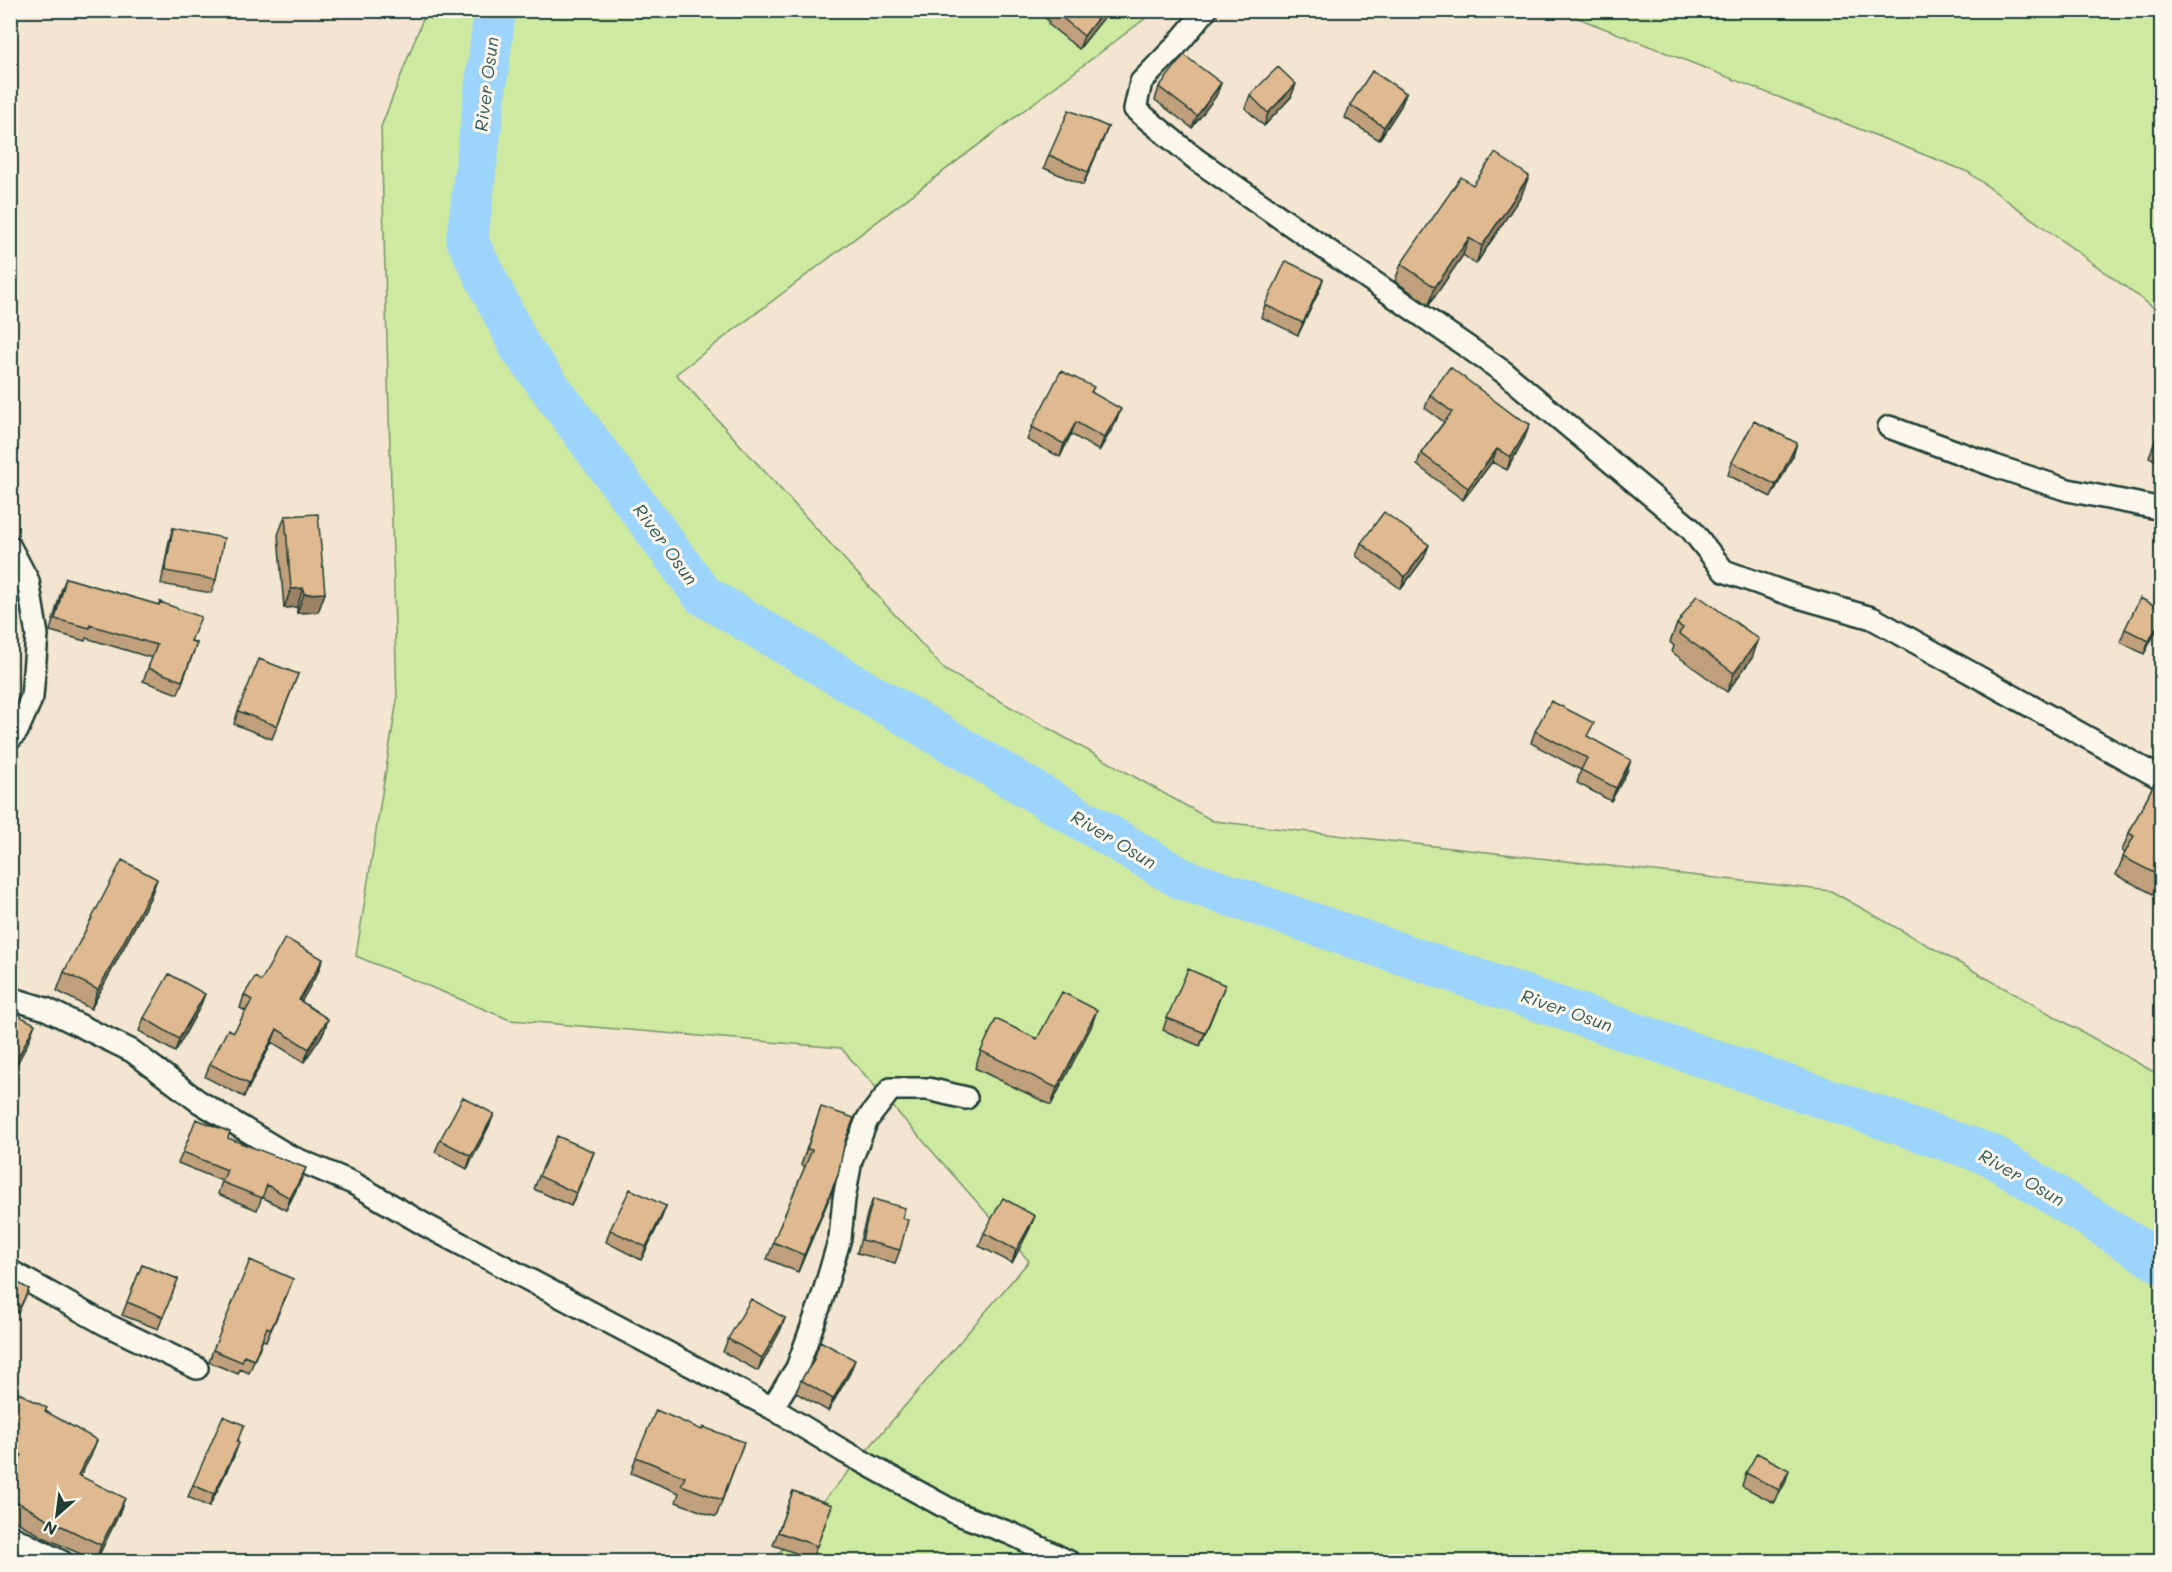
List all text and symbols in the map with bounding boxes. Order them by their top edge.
water label: River Osun [468,35,504,133]
water label: River Osun [628,498,704,590]
water label: River Osun [1067,804,1161,874]
water label: River Osun [1518,983,1616,1037]
water label: River Osun [1975,1143,2069,1211]
north arrow [27,1485,87,1545]
text: N [39,1517,60,1541]

